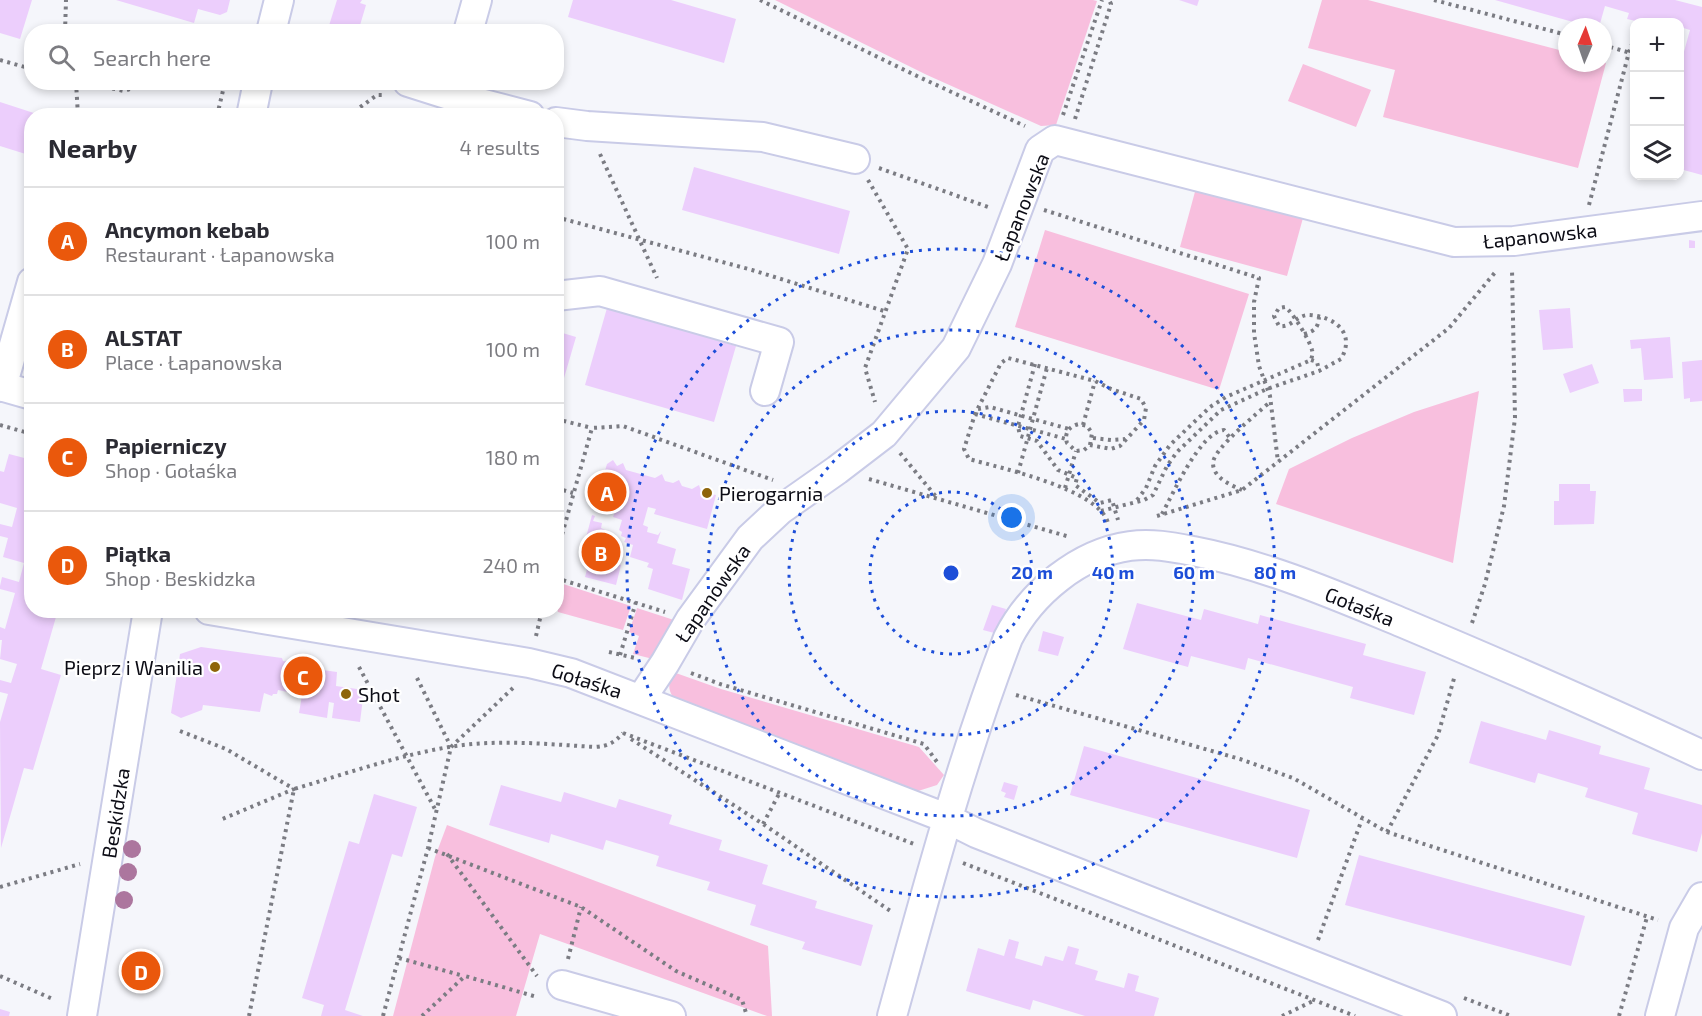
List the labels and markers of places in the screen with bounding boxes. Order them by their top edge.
pin: A [588,470,626,514]
place label: Pierogarnia [719,481,823,505]
marker: Pierogarnia [700,486,714,500]
pin: B [582,530,620,574]
centre of rings [941,563,961,583]
pin: C [284,654,322,698]
place label: Pieprz i Wanilia [64,655,203,679]
marker: Pieprz i Wanilia [208,660,222,674]
place label: Shot [358,682,400,706]
marker: Shot [339,687,353,701]
pin: D [122,948,160,994]

